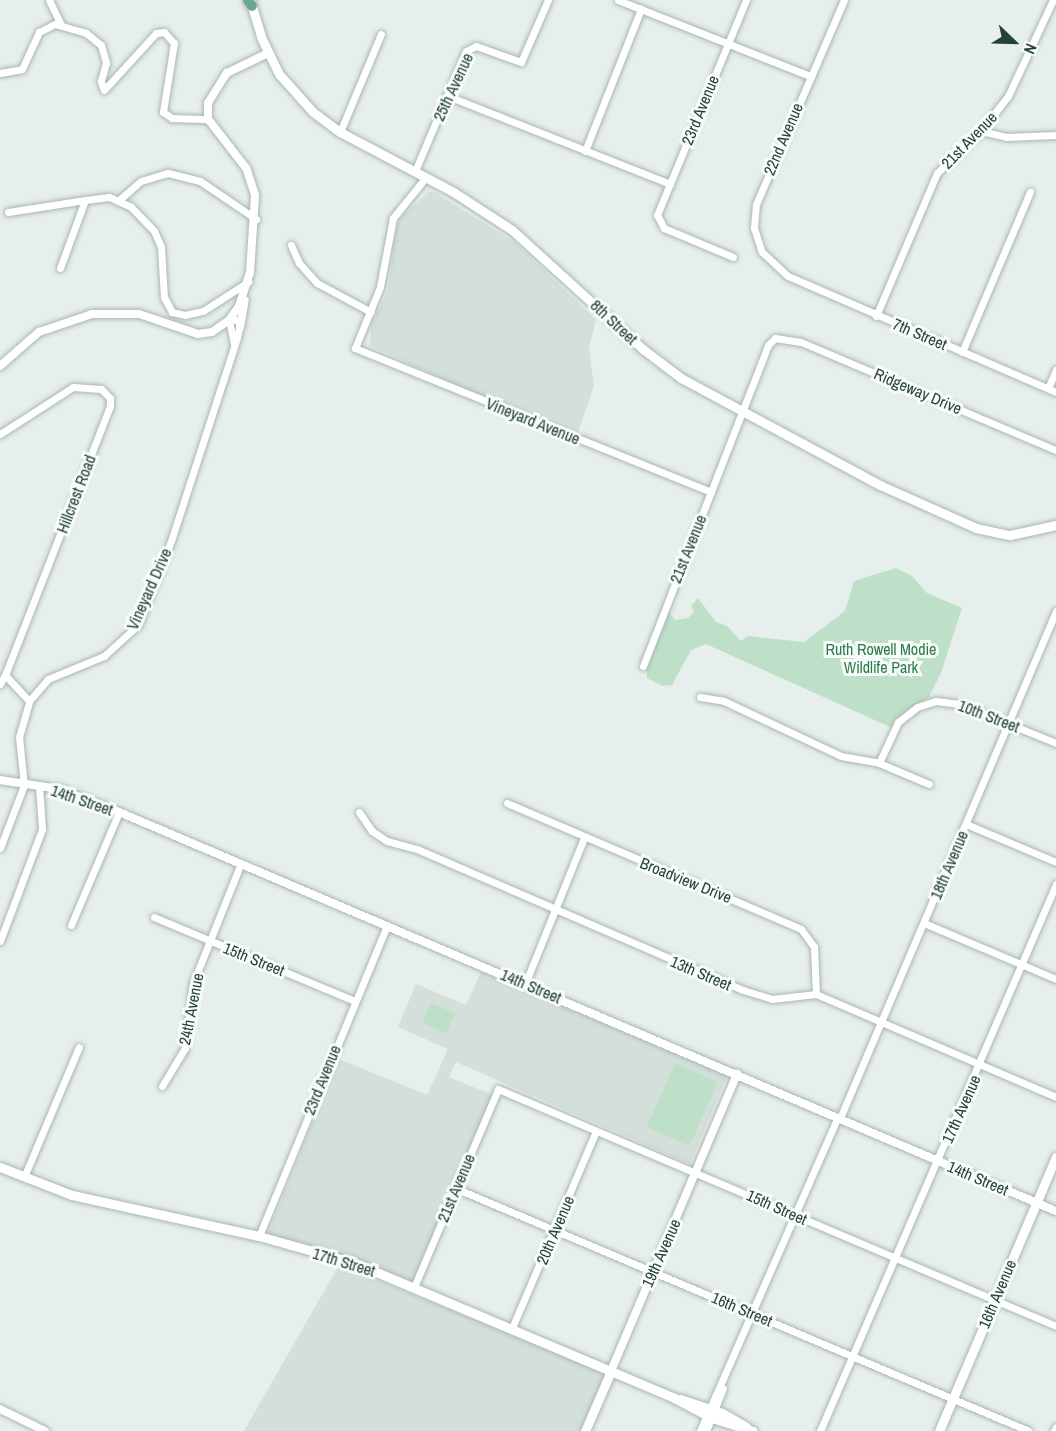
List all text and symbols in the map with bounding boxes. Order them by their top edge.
north arrow [984,12,1044,72]
text: N [1019,40,1043,58]
street label: 25th Avenue [429,50,477,124]
street label: 23rd Avenue [677,72,723,148]
street label: 22nd Avenue [759,100,807,178]
street label: 21st Avenue [937,107,1001,173]
street label: 8th Street [587,296,641,348]
street label: 7th Street [890,314,950,354]
street label: Ridgeway Drive [871,364,965,418]
street label: Vineyard Avenue [483,393,583,449]
street label: Hillcrest Road [52,452,100,536]
street label: 21st Avenue [665,512,711,586]
street label: Vineyard Drive [122,545,176,633]
park label: Ruth Rowell Modie Wildlife Park [826,639,936,677]
street label: 10th Street [956,696,1022,736]
street label: 14th Street [49,780,115,820]
street label: 18th Avenue [926,827,972,903]
street label: Broadview Drive [637,853,735,907]
street label: 15th Street [221,938,287,980]
street label: 13th Street [668,952,734,994]
street label: 14th Street [498,965,564,1007]
street label: 24th Avenue [175,971,207,1047]
street label: 23rd Avenue [299,1042,345,1118]
street label: 17th Avenue [937,1072,985,1146]
street label: 21st Avenue [433,1151,479,1225]
street label: 14th Street [945,1157,1011,1199]
street label: 15th Street [744,1185,810,1229]
street label: 20th Avenue [532,1192,578,1268]
street label: 19th Avenue [637,1216,685,1290]
street label: 17th Street [310,1243,378,1281]
street label: 16th Avenue [974,1256,1020,1332]
street label: 16th Street [709,1288,775,1330]

